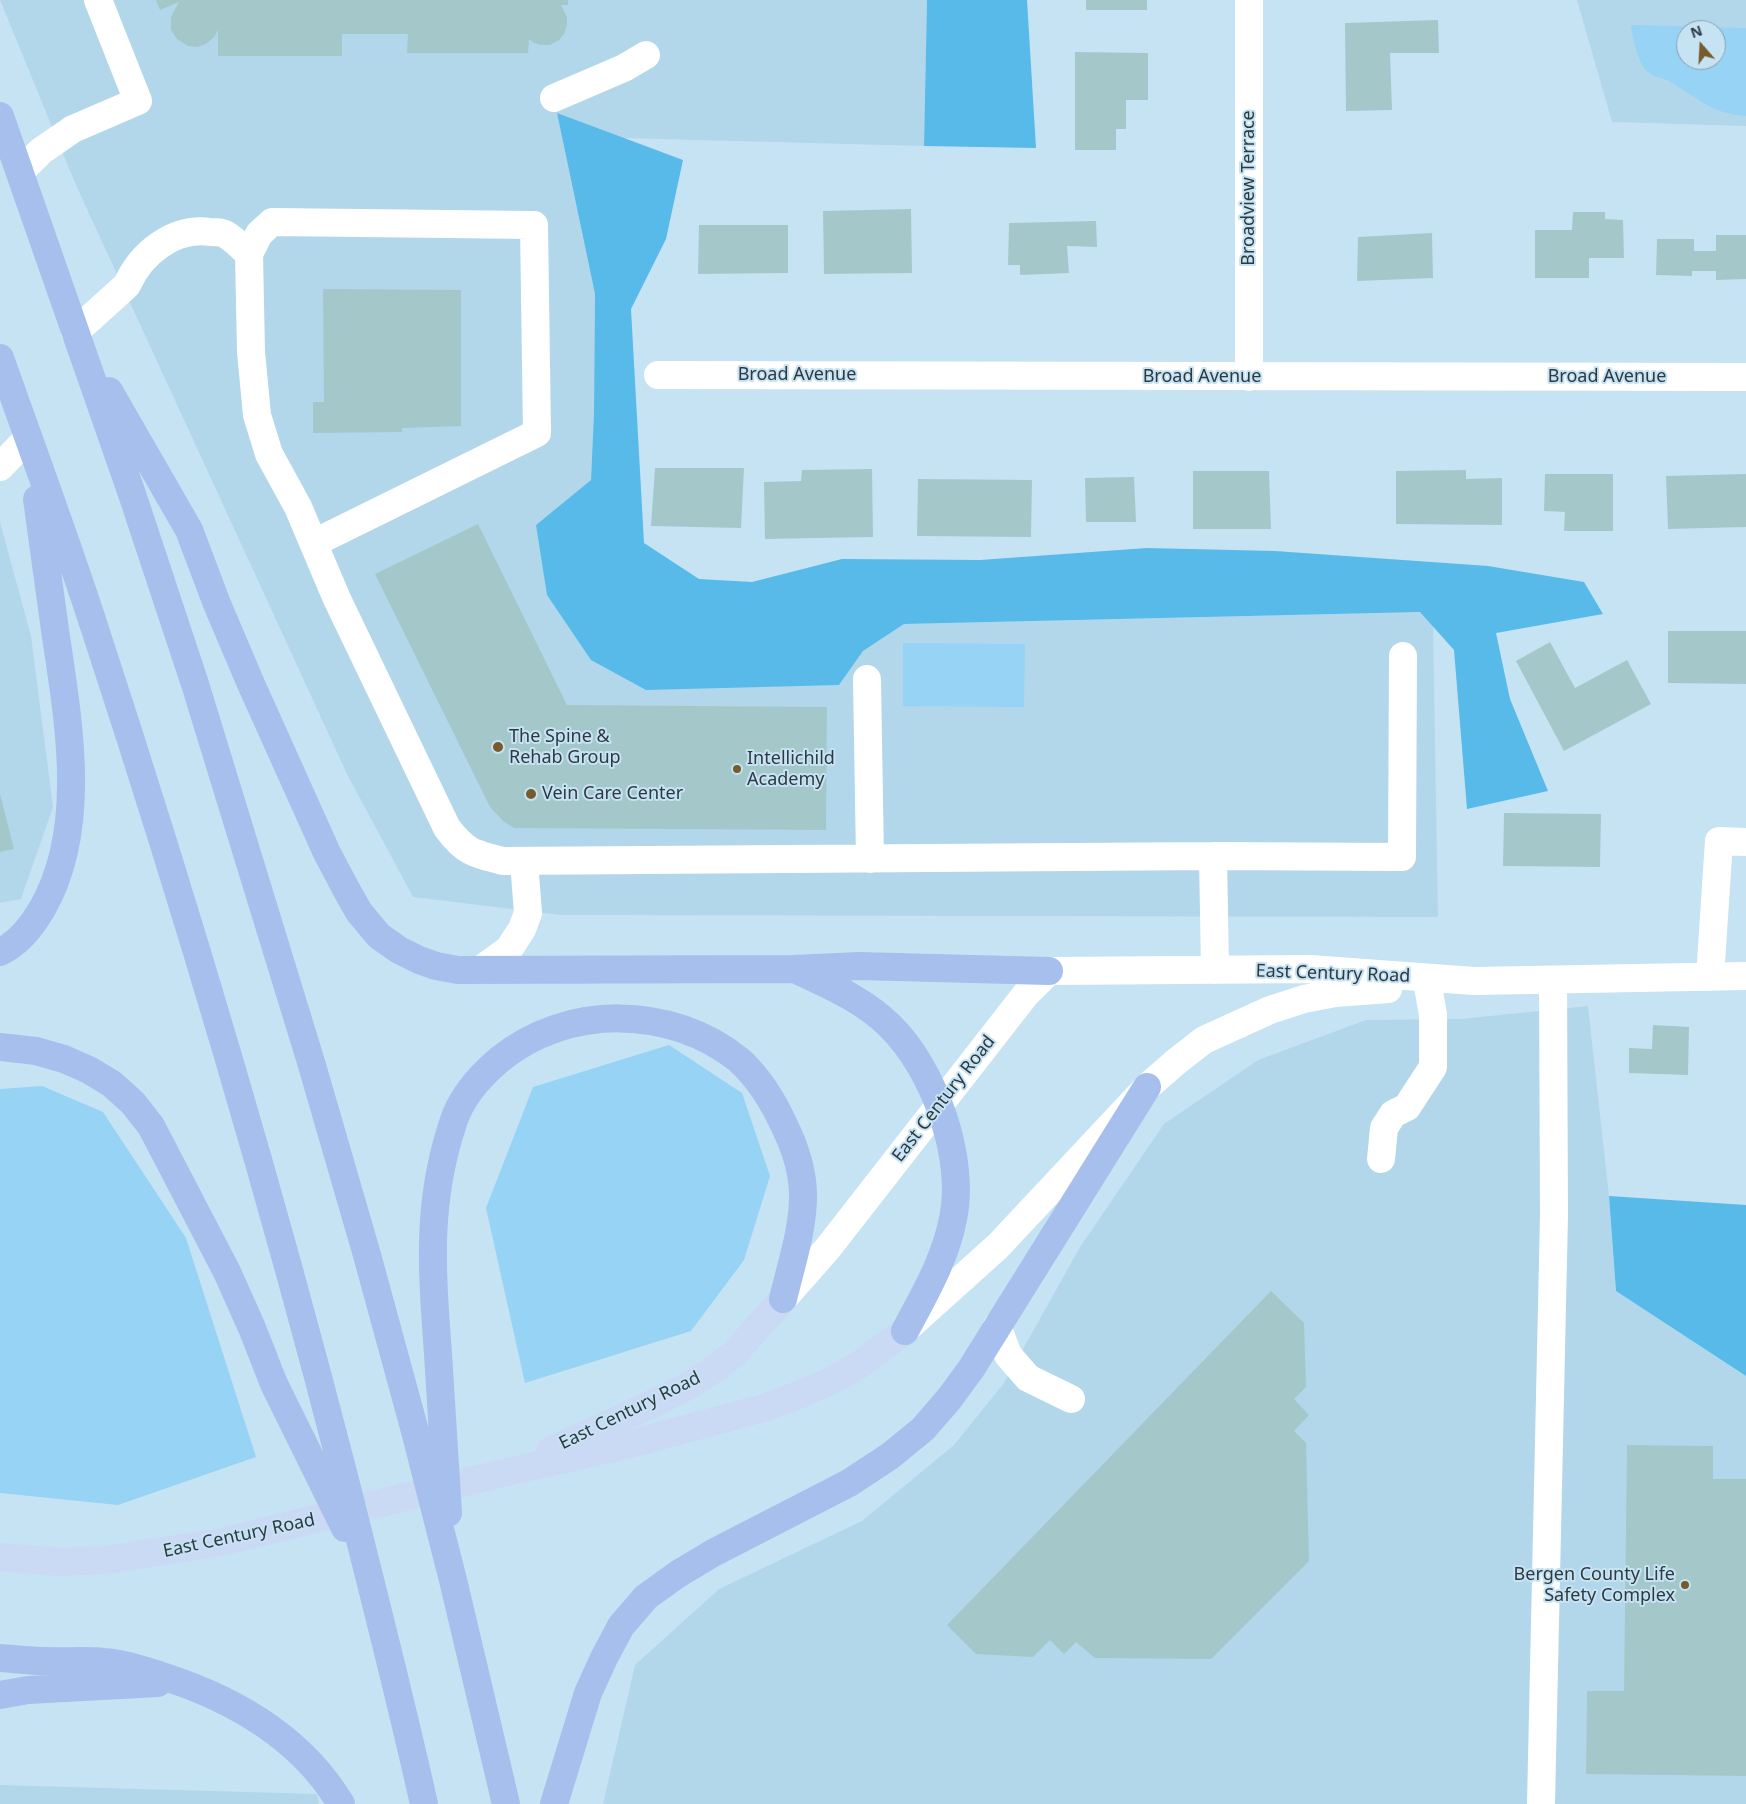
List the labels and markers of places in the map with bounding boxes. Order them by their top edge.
place label: The Spine & Rehab Group [509,726,621,769]
marker: The Spine & Rehab Group [491,740,505,754]
place label: Intellichild Academy [747,748,835,791]
marker: Intellichild Academy [731,763,743,775]
place label: Vein Care Center [542,783,683,805]
marker: Vein Care Center [524,787,538,801]
place label: Bergen County Life Safety Complex [1514,1564,1675,1606]
marker: Bergen County Life Safety Complex [1679,1579,1691,1591]

